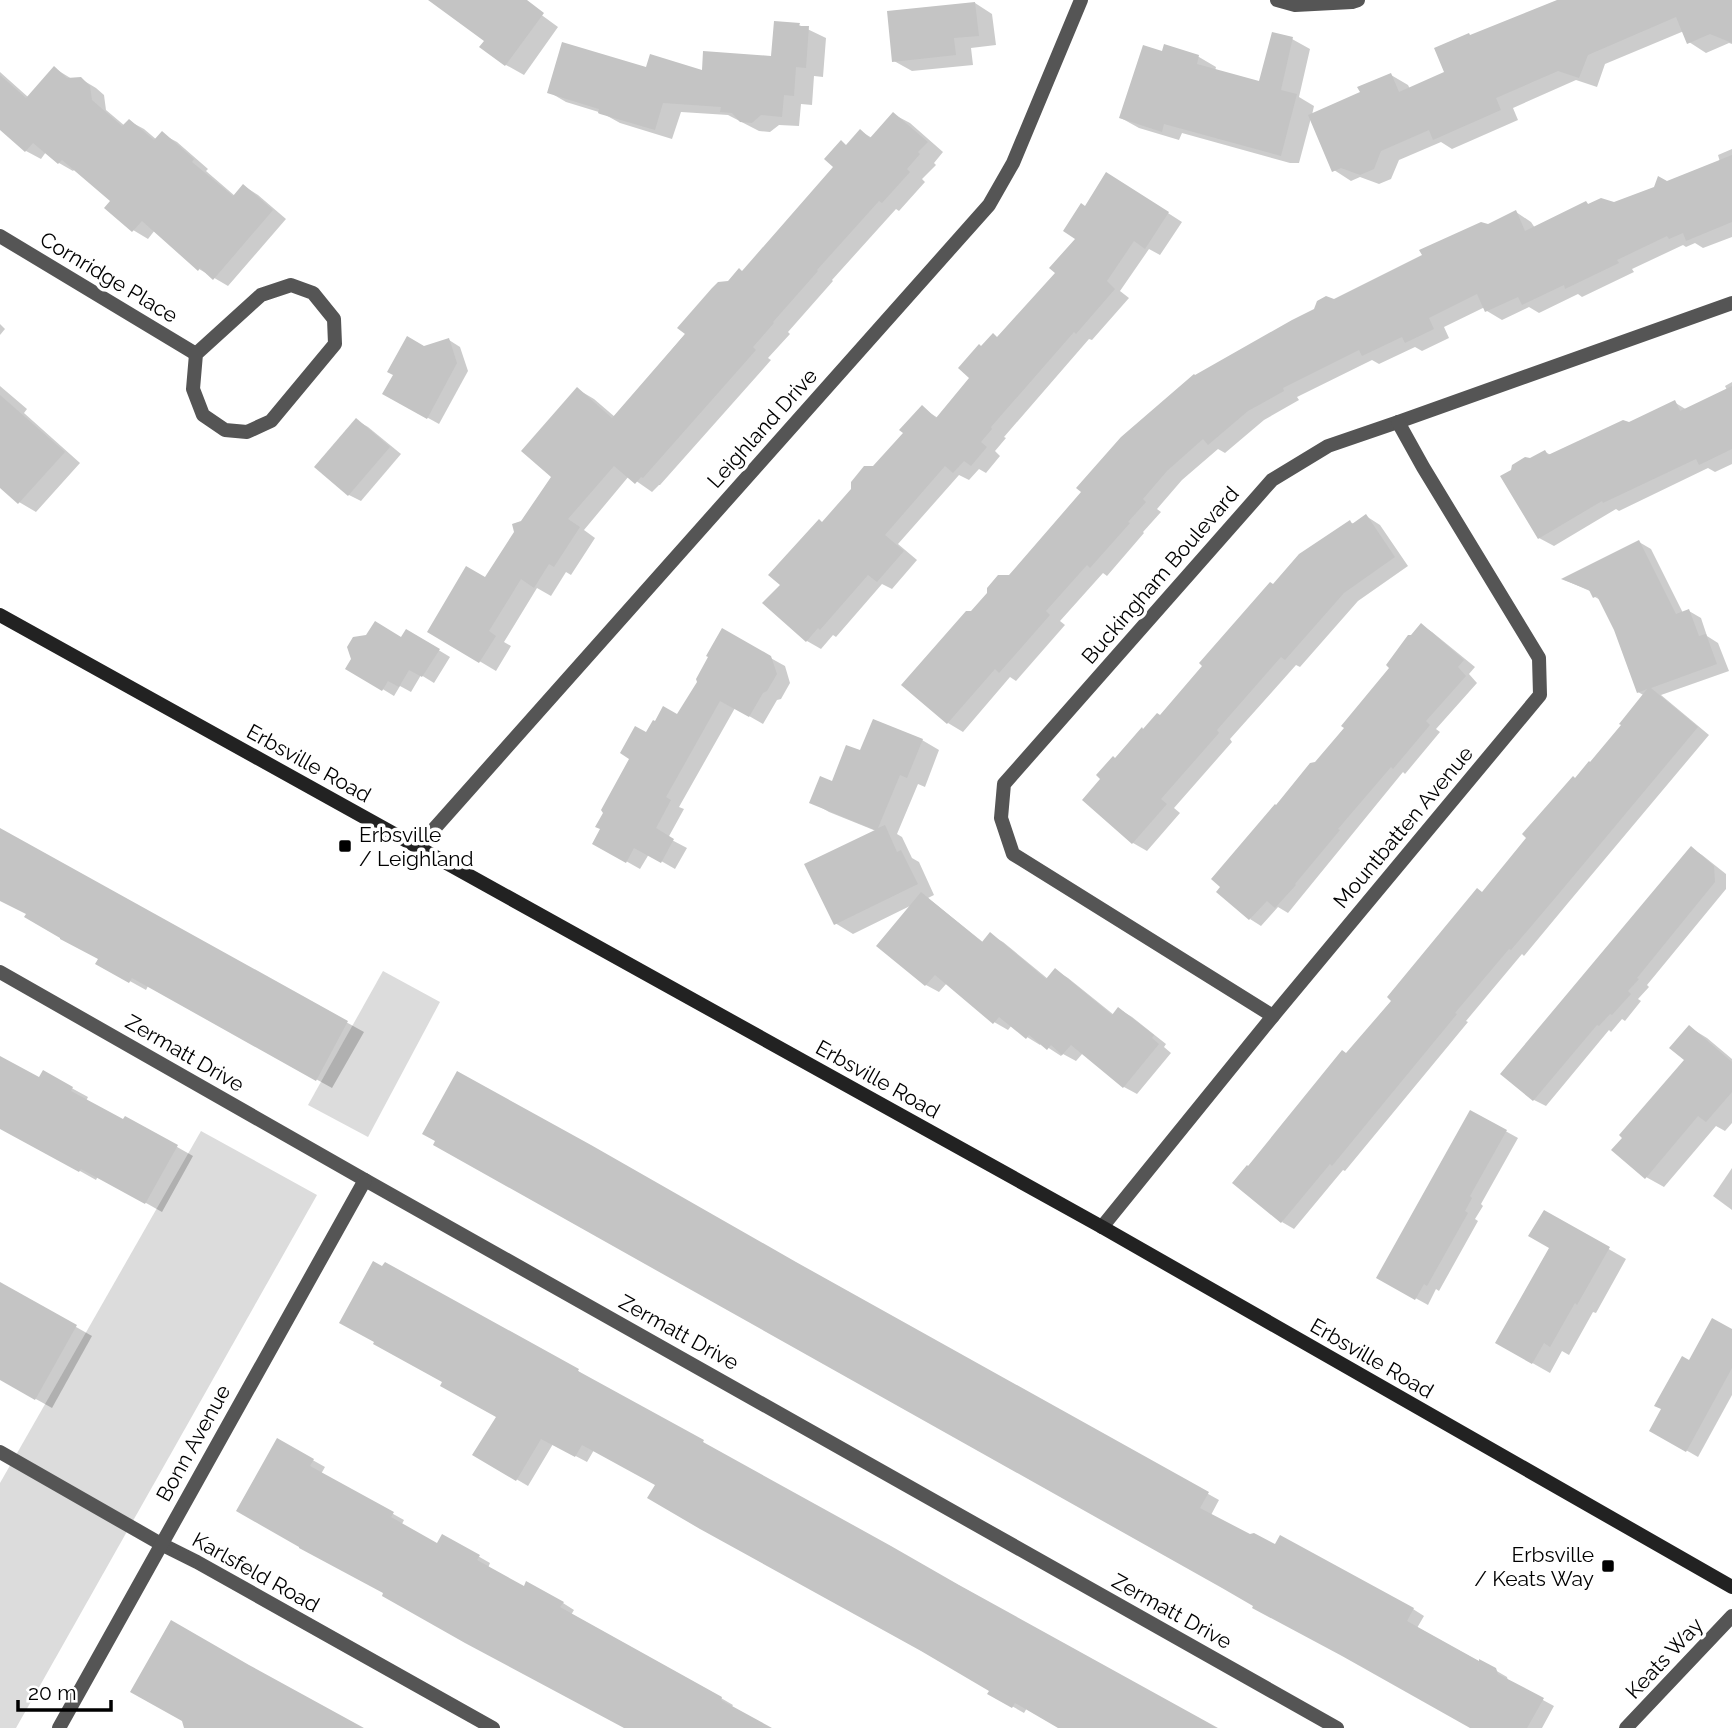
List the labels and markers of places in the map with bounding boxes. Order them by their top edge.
place label: Erbsville / Leighland [359,822,474,871]
marker: Erbsville / Leighland [337,838,353,854]
place label: Erbsville / Keats Way [1474,1542,1594,1591]
marker: Erbsville / Keats Way [1600,1558,1616,1574]

